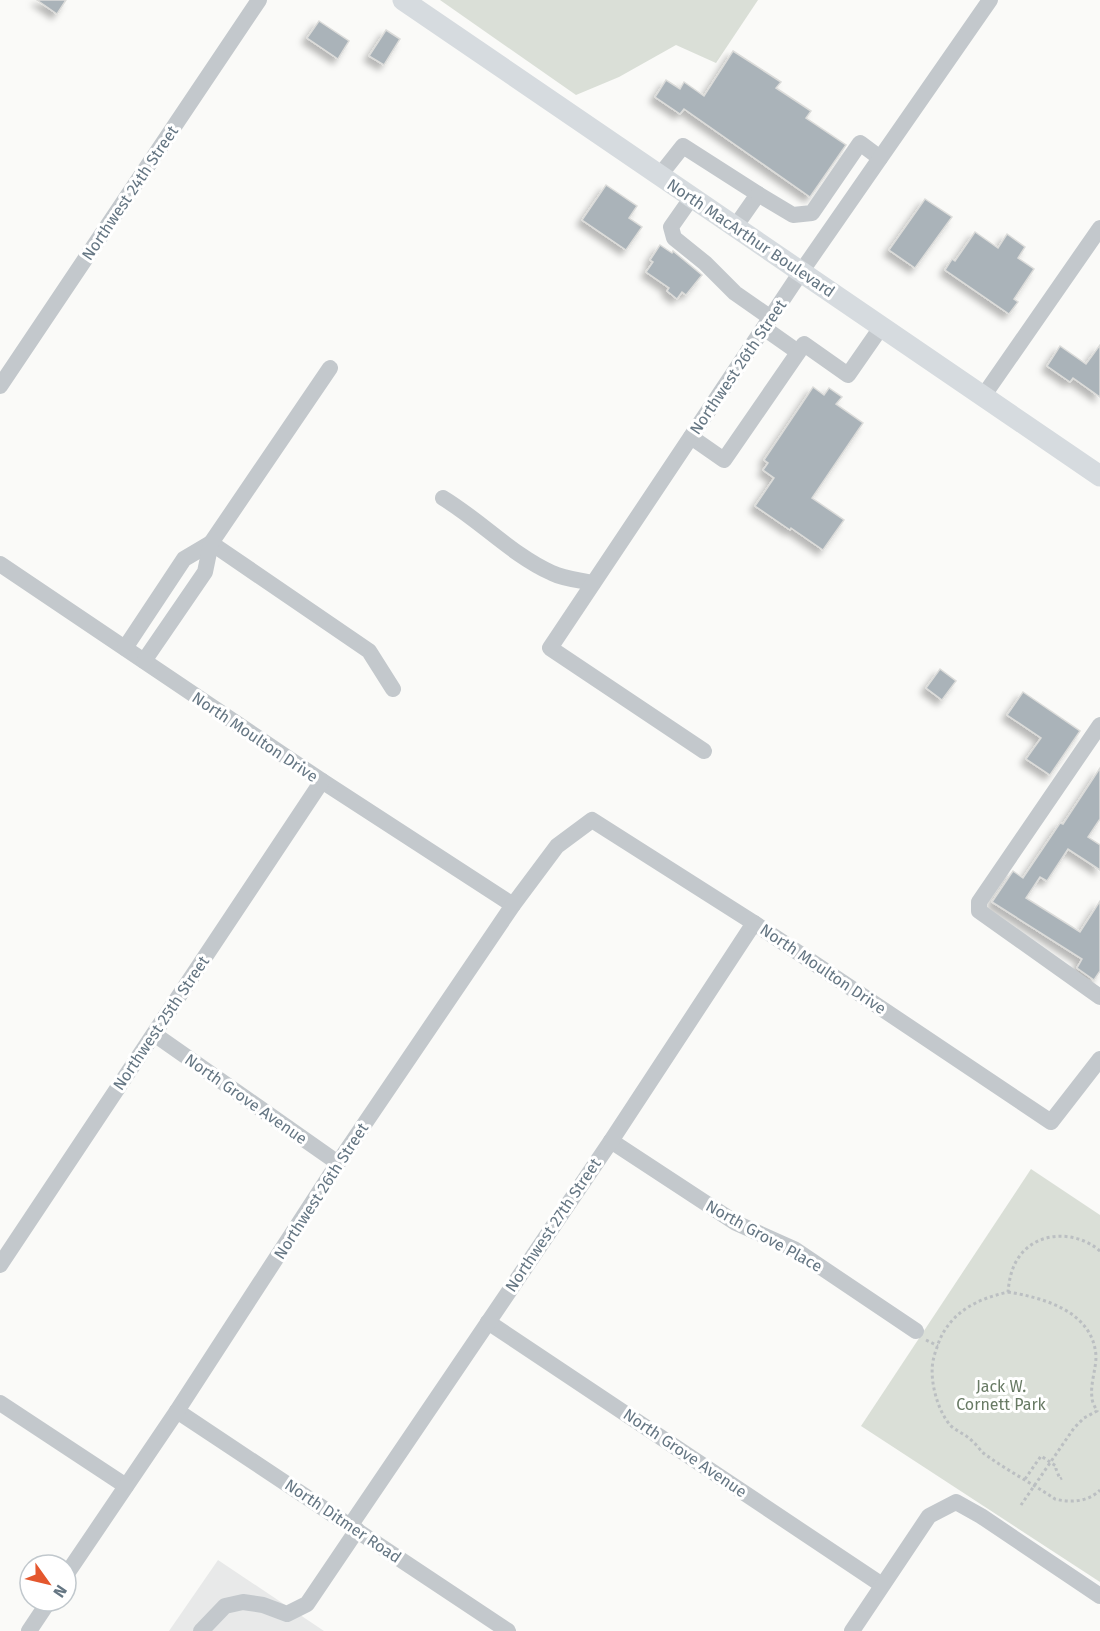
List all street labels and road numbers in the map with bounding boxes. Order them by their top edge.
street label: Northwest 24th Street [78,122,182,264]
street label: North MacArthur Boulevard [664,175,838,301]
street label: Northwest 26th Street [686,296,790,438]
street label: North Moulton Drive [188,688,322,786]
street label: North Moulton Drive [756,920,890,1018]
street label: Northwest 25th Street [109,952,213,1094]
street label: North Grove Avenue [181,1050,311,1148]
street label: Northwest 26th Street [270,1119,372,1263]
street label: Northwest 27th Street [501,1154,605,1295]
street label: North Grove Place [702,1196,826,1276]
street label: North Grove Avenue [620,1405,750,1501]
street label: North Ditmer Road [281,1475,405,1567]

